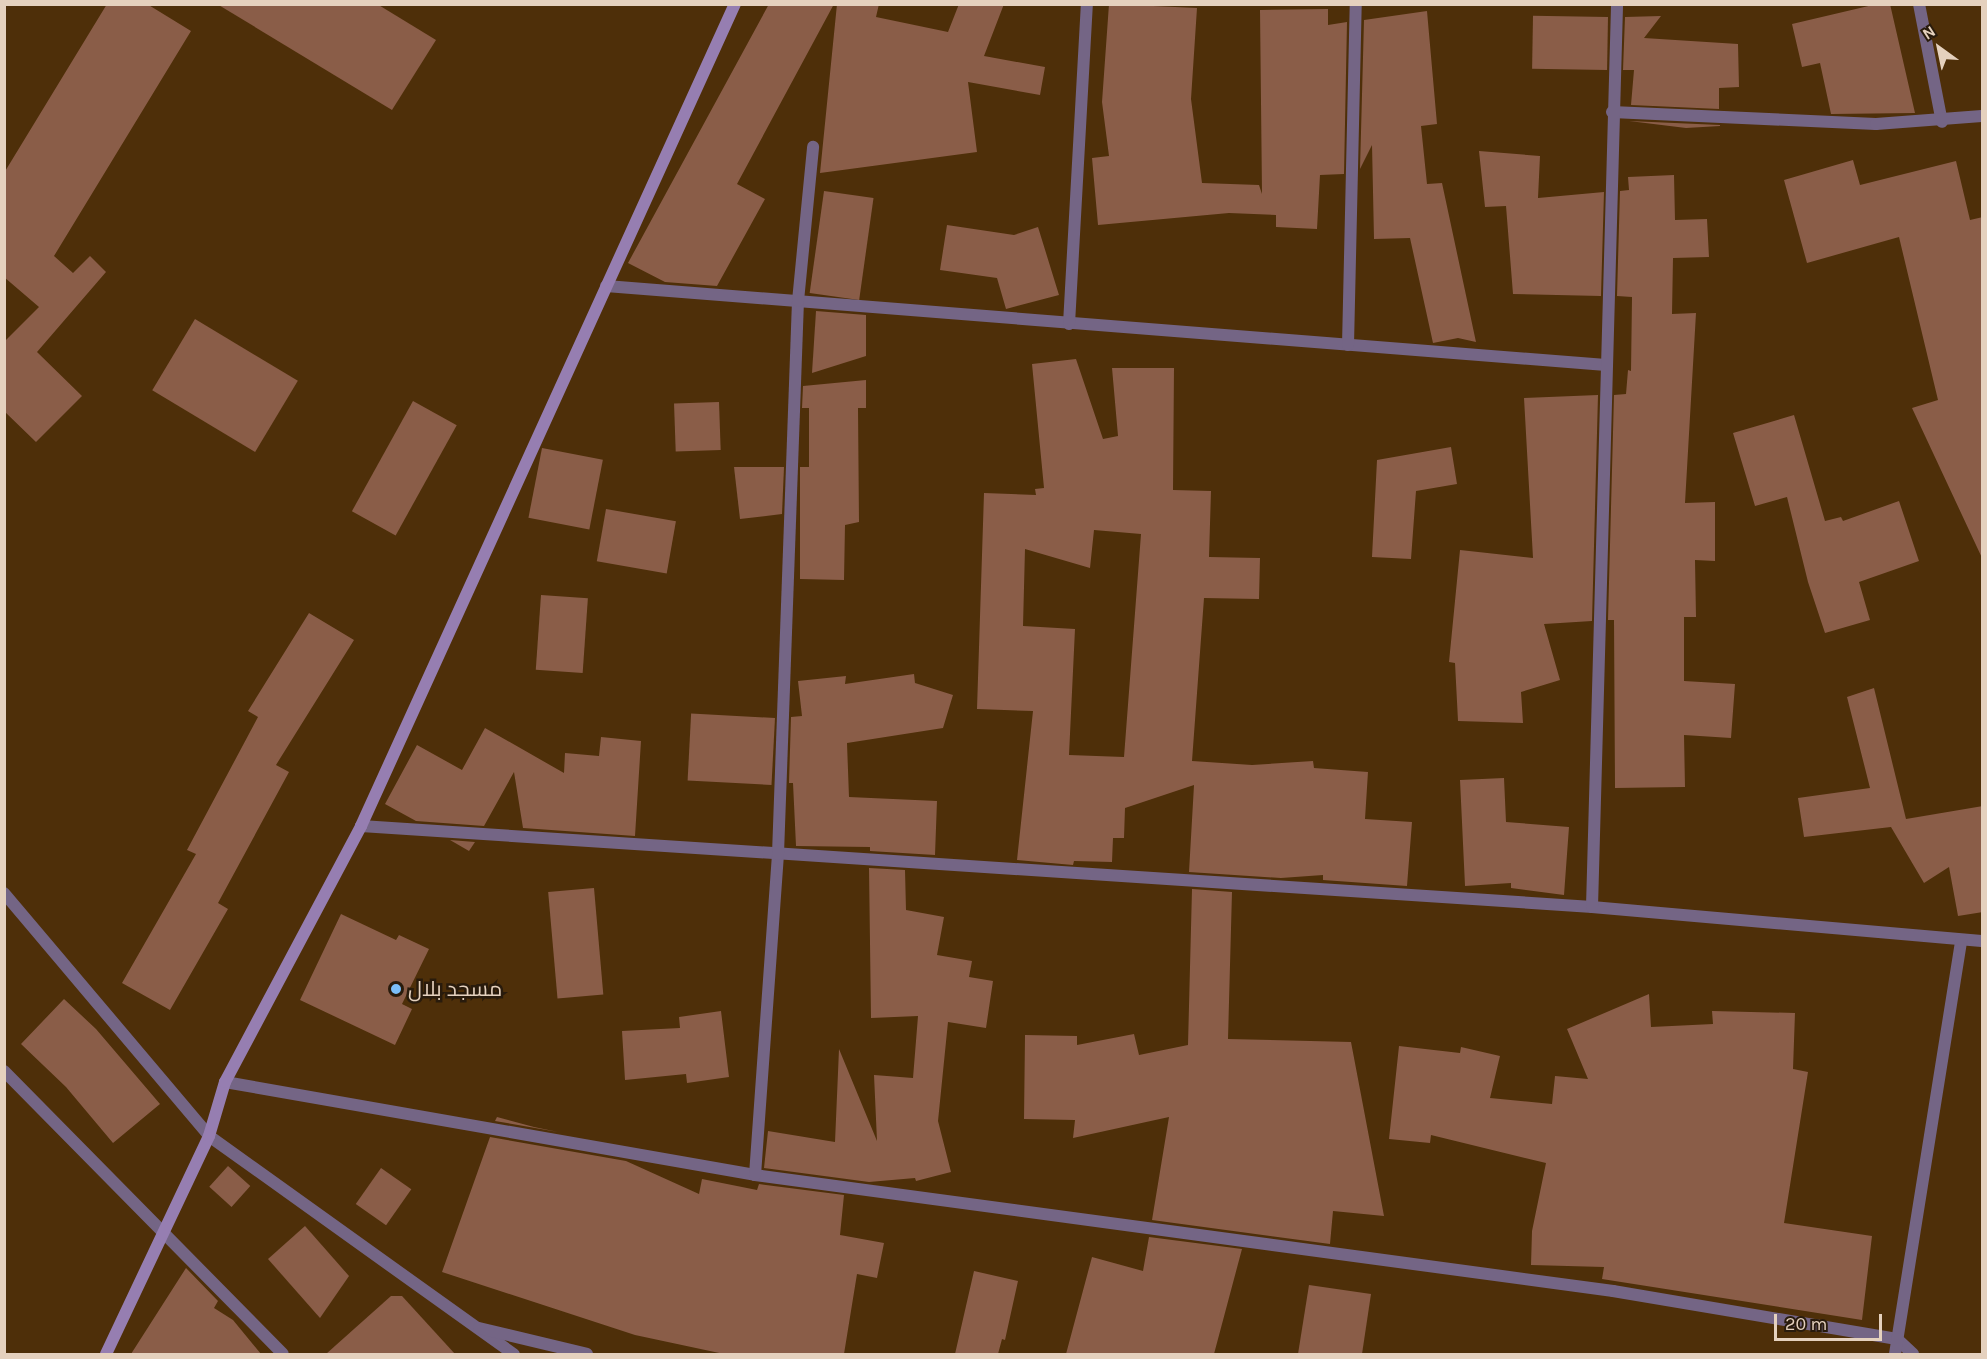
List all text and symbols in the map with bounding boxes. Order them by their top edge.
north arrow [1909,18,1969,78]
text: N [1919,21,1939,44]
place label: مسجد بلال [408,976,502,1002]
marker: مسجد بلال [389,982,403,996]
scale bar [1777,1302,1885,1340]
text: 20 m [1785,1313,1827,1335]

